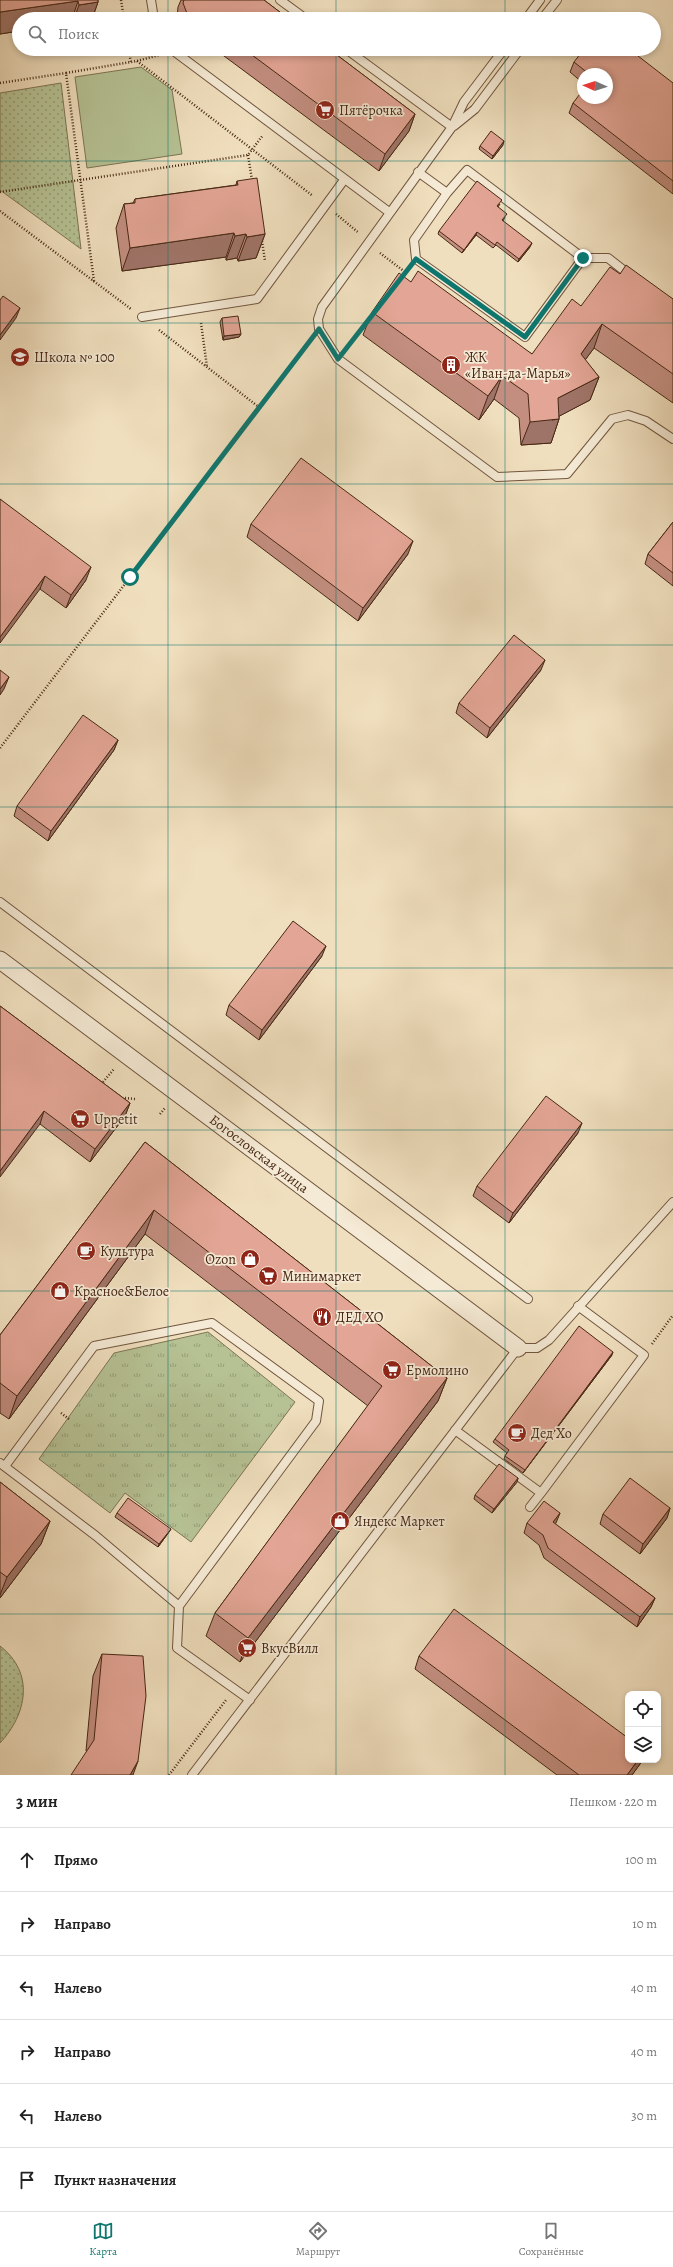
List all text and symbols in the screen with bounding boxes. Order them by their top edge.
search box [12,12,661,56]
icon: search [26,23,48,45]
text: Поиск [58,24,99,44]
north arrow [577,68,613,104]
supermarket icon: Пятёрочка [314,99,336,121]
place label: Пятёрочка [339,101,403,120]
route end [574,249,592,267]
school or university icon: Школа № 100 [9,346,31,368]
place label: Школа № 100 [34,348,115,367]
place label: ЖК «Иван-да-Марья» [465,348,571,383]
building icon: ЖК «Иван-да-Марья» [440,354,462,376]
route start [121,568,139,586]
supermarket icon: Uppetit [69,1108,91,1130]
place label: Uppetit [94,1110,138,1129]
street label: Богословская улица [205,1110,313,1198]
cafe icon: Культура [75,1240,97,1262]
place label: Культура [100,1242,155,1261]
shop icon: Ozon [239,1248,261,1270]
place label: Ozon [205,1250,236,1269]
supermarket icon: Минимаркет [257,1265,279,1287]
place label: Минимаркет [282,1267,361,1286]
shop icon: Красное&Белое [49,1280,71,1302]
place label: Красное&Белое [74,1282,169,1301]
restaurant icon: ДЕД ХО [311,1306,333,1328]
place label: ДЕД ХО [336,1308,384,1327]
supermarket icon: Ермолино [381,1359,403,1381]
place label: Ермолино [406,1361,469,1380]
cafe icon: Дед Хо [506,1422,528,1444]
place label: Дед Хо [531,1424,572,1443]
shop icon: Яндекс Маркет [329,1510,351,1532]
place label: Яндекс Маркет [354,1512,445,1531]
supermarket icon: ВкусВилл [236,1637,258,1659]
place label: ВкусВилл [261,1639,319,1658]
map controls [625,1691,661,1763]
button: locate [625,1691,661,1727]
button: layers [625,1727,661,1763]
text: 3 мин [16,1790,58,1813]
text: Пешком · 220 m [569,1793,657,1810]
icon: ahead [16,1849,38,1871]
text: Прямо [54,1850,98,1870]
text: 100 m [625,1851,657,1868]
icon: right [16,1913,38,1935]
text: Направо [54,1914,111,1934]
text: 10 m [632,1915,657,1932]
icon: left [16,1977,38,1999]
text: Налево [54,1978,102,1998]
text: 40 m [631,1979,657,1996]
icon: right [16,2041,38,2063]
text: Направо [54,2042,111,2062]
text: 40 m [631,2043,657,2060]
icon: left [16,2105,38,2127]
text: Налево [54,2106,102,2126]
text: 30 m [631,2107,657,2124]
icon: arrive [16,2169,38,2191]
text: Пункт назначения [54,2170,176,2190]
tab: Карта [89,2220,117,2259]
tab: Маршрут [296,2220,340,2259]
tab: Сохранённые [519,2220,584,2259]

